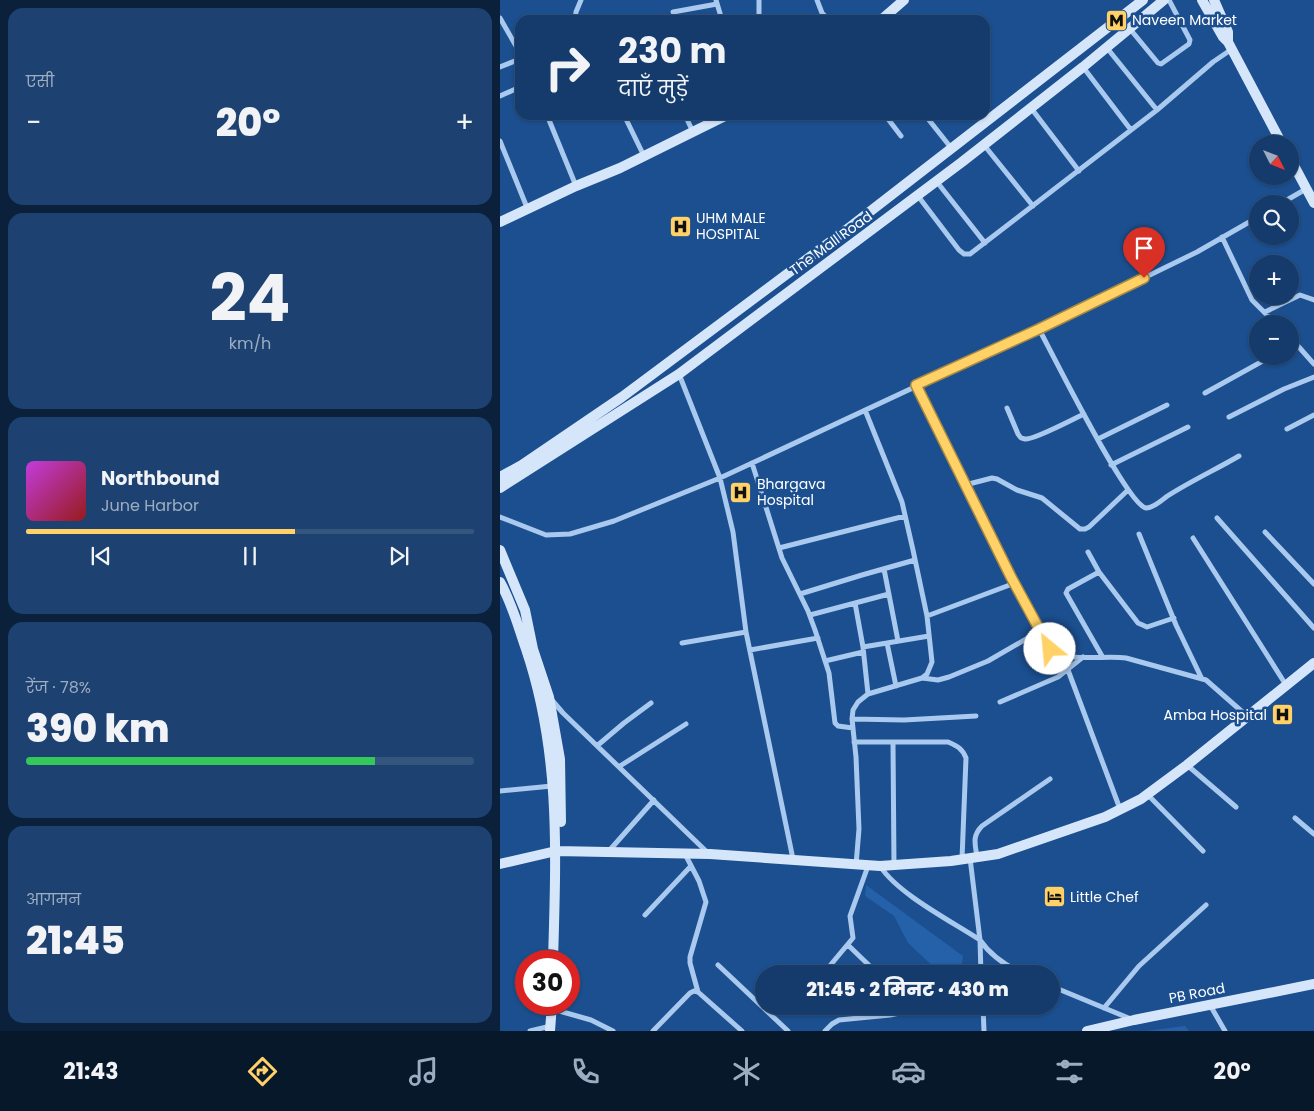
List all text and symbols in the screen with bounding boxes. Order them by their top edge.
metro station icon: Naveen Market [1104,8,1128,32]
place label: Naveen Market [1132,10,1237,30]
text: 230 m [618,26,726,75]
icon: right [535,35,600,100]
text: एसी [26,70,54,93]
text: दाएँ मुड़ें [618,73,688,104]
text: 20° [216,96,281,149]
text: − [26,103,41,142]
text: + [455,103,474,142]
north arrow [1249,135,1299,185]
map controls [1249,135,1299,365]
button: search [1249,195,1299,245]
street label: The Mall Road [786,206,876,280]
place label: UHM MALE HOSPITAL [696,208,766,244]
hospital icon: UHM MALE HOSPITAL [668,214,692,238]
pin [1123,227,1165,278]
icon: arrive [1130,234,1158,262]
text: 24 [209,253,291,344]
button: + [1249,255,1299,305]
button: − [1249,315,1299,365]
text: km/h [229,332,271,355]
text: Northbound [101,465,220,492]
place label: Bhargava Hospital [757,474,825,510]
hospital icon: Bhargava Hospital [729,480,753,504]
text: June Harbor [101,494,199,517]
icon: previous [87,542,115,570]
icon: pause [236,542,264,570]
icon: next [385,542,413,570]
position arrow [1023,622,1075,674]
text: रेंज · 78% [26,676,91,699]
text: 390 km [26,702,170,755]
hospital icon: Amba Hospital [1271,703,1295,727]
place label: Amba Hospital [1164,705,1267,725]
hotel icon: Little Chef [1042,885,1066,909]
place label: Little Chef [1070,887,1139,907]
text: आगमन [26,888,81,911]
text: 21:45 [26,914,125,967]
speed limit sign: 30 [515,950,580,1015]
text: 21:45 · 2 मिनट · 430 m [806,976,1009,1003]
street label: PB Road [1167,978,1227,1008]
icon: directions [245,1054,280,1089]
icon: music [406,1054,441,1089]
icon: phone [568,1054,603,1089]
icon: climate [729,1054,764,1089]
icon: car [891,1054,926,1089]
icon: filters [1052,1054,1087,1089]
text: 21:43 [63,1056,119,1087]
text: 20° [1214,1056,1251,1087]

